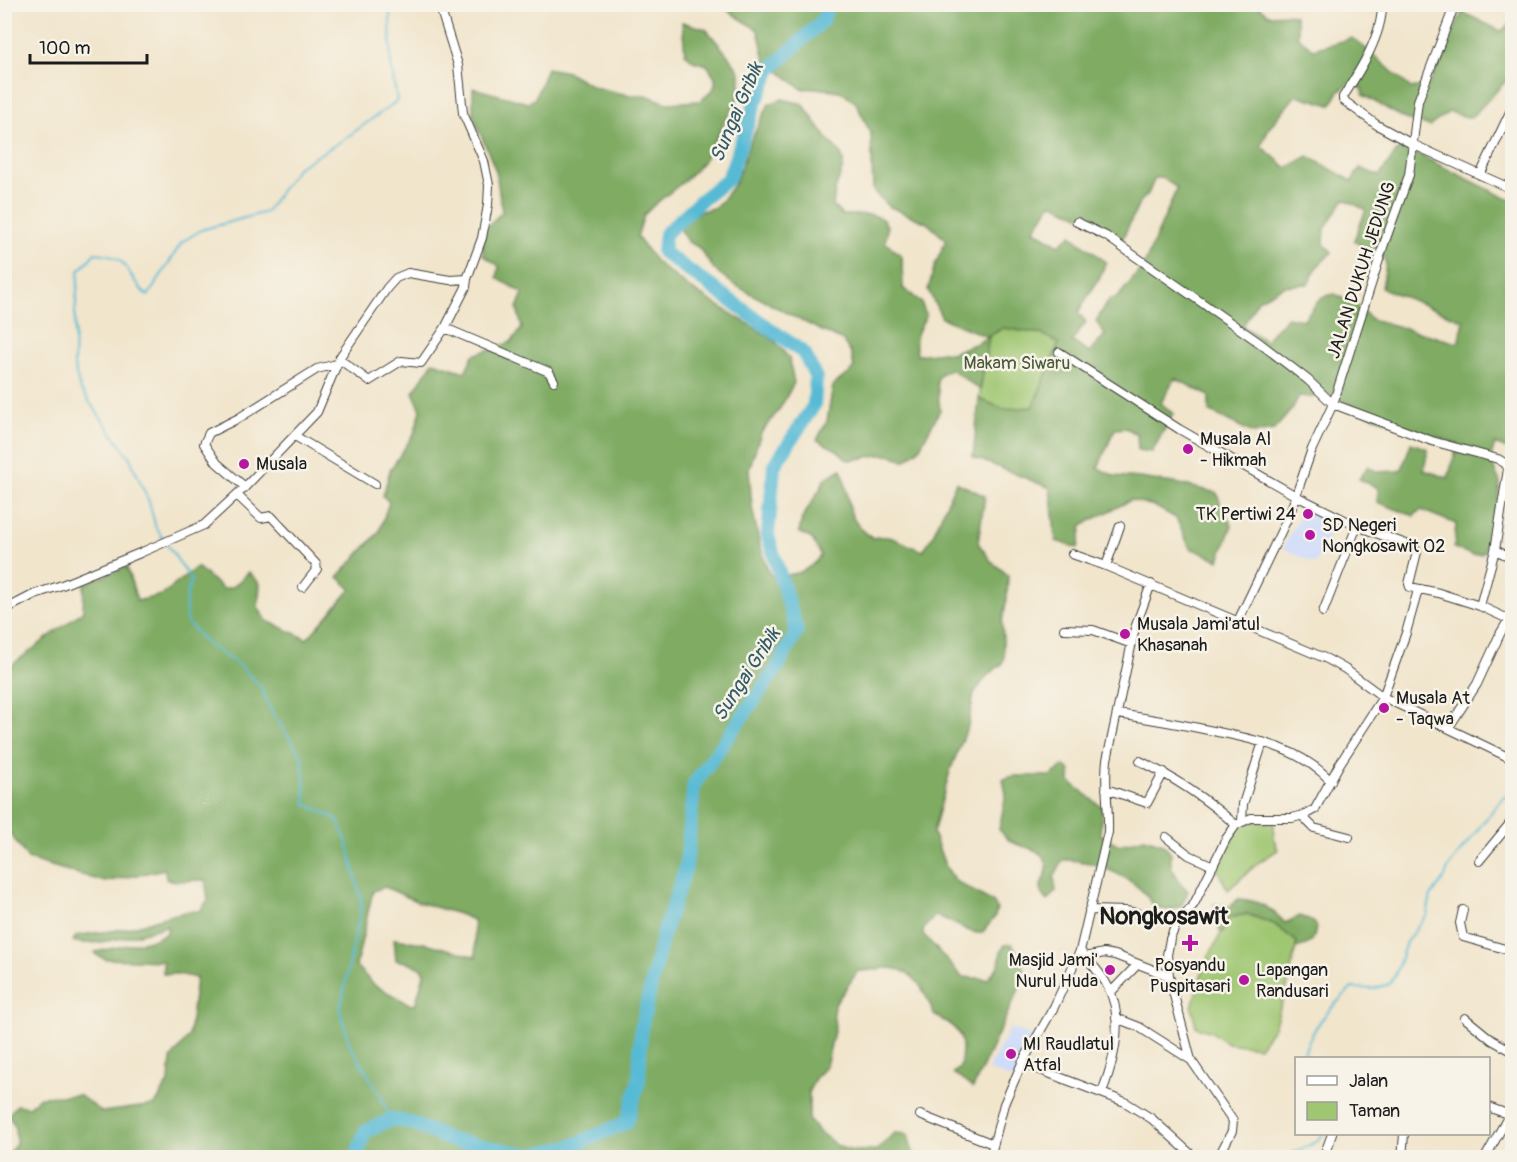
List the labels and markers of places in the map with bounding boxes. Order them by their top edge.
place label: Musala Al - Hikmah [1200,428,1271,472]
marker: Musala Al - Hikmah [1181,442,1195,456]
place label: Musala [256,453,307,476]
marker: Musala [237,457,251,471]
place label: TK Pertiwi 24 [1196,503,1297,526]
marker: TK Pertiwi 24 [1301,507,1315,521]
place label: SD Negeri Nongkosawit 02 [1322,514,1445,558]
marker: SD Negeri Nongkosawit 02 [1303,528,1317,542]
place label: Musala Jami'atul Khasanah [1137,613,1260,657]
marker: Musala Jami'atul Khasanah [1118,627,1132,641]
place label: Musala At - Taqwa [1396,687,1471,731]
marker: Musala At - Taqwa [1377,701,1391,715]
marker: Posyandu Puspitasari [1181,934,1199,952]
place label: Masjid Jami' Nurul Huda [1009,949,1098,993]
place label: Posyandu Puspitasari [1150,954,1230,998]
place label: Lapangan Randusari [1256,959,1328,1003]
marker: Masjid Jami' Nurul Huda [1103,963,1117,977]
marker: Lapangan Randusari [1237,973,1251,987]
place label: MI Raudlatul Atfal [1023,1033,1114,1077]
marker: MI Raudlatul Atfal [1004,1047,1018,1061]

